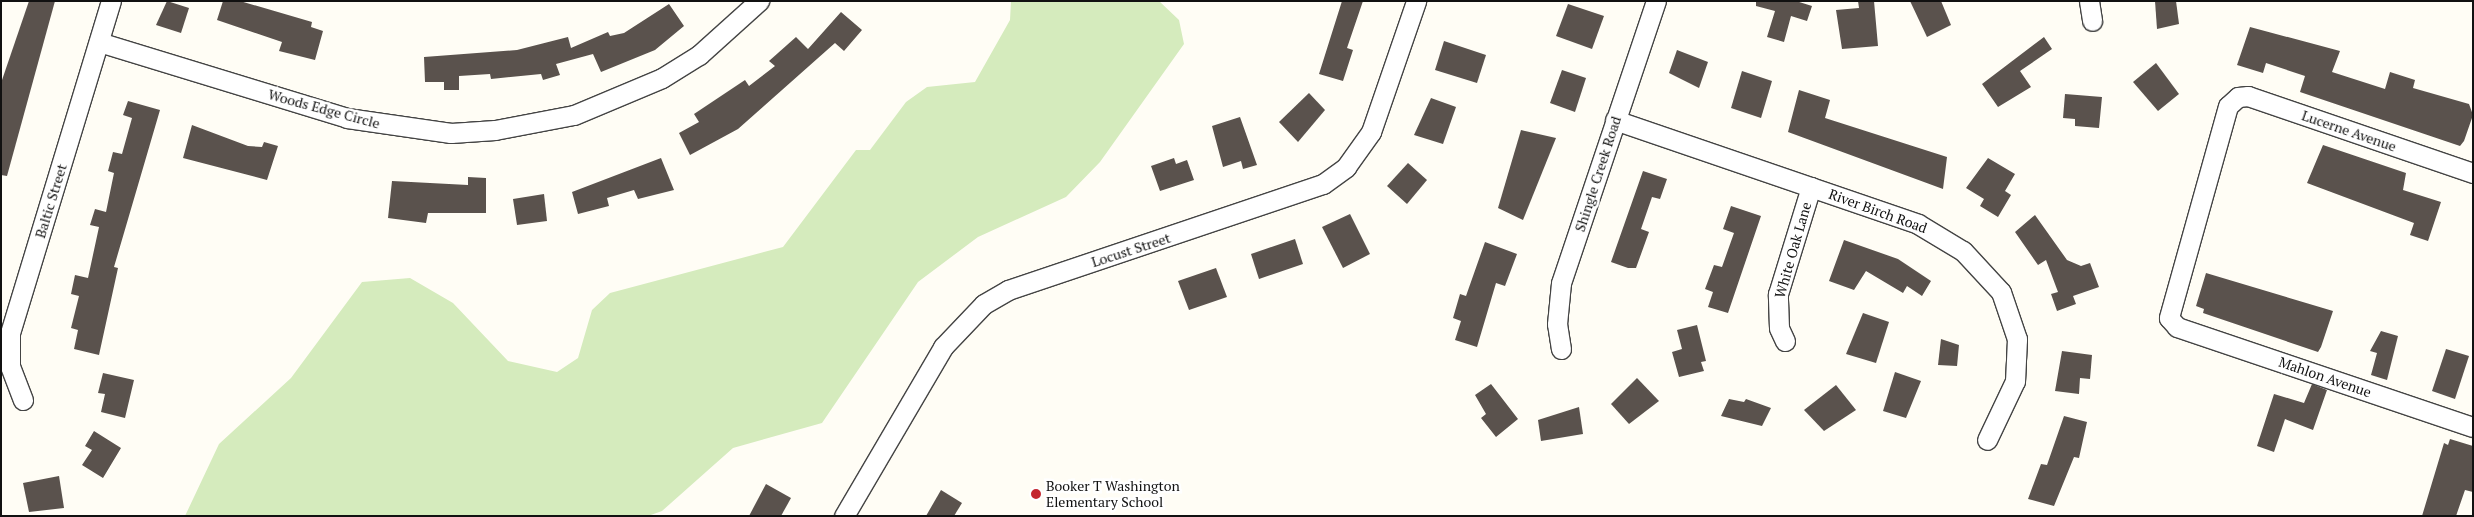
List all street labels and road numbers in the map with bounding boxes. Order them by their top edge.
street label: Woods Edge Circle [266,86,382,132]
street label: Lucerne Avenue [2299,107,2399,155]
street label: Shingle Creek Road [1571,114,1625,234]
street label: Baltic Street [32,162,70,240]
street label: River Birch Road [1827,185,1929,237]
street label: White Oak Lane [1771,200,1815,300]
street label: Locust Street [1089,229,1173,271]
street label: Mahlon Avenue [2276,353,2374,401]

